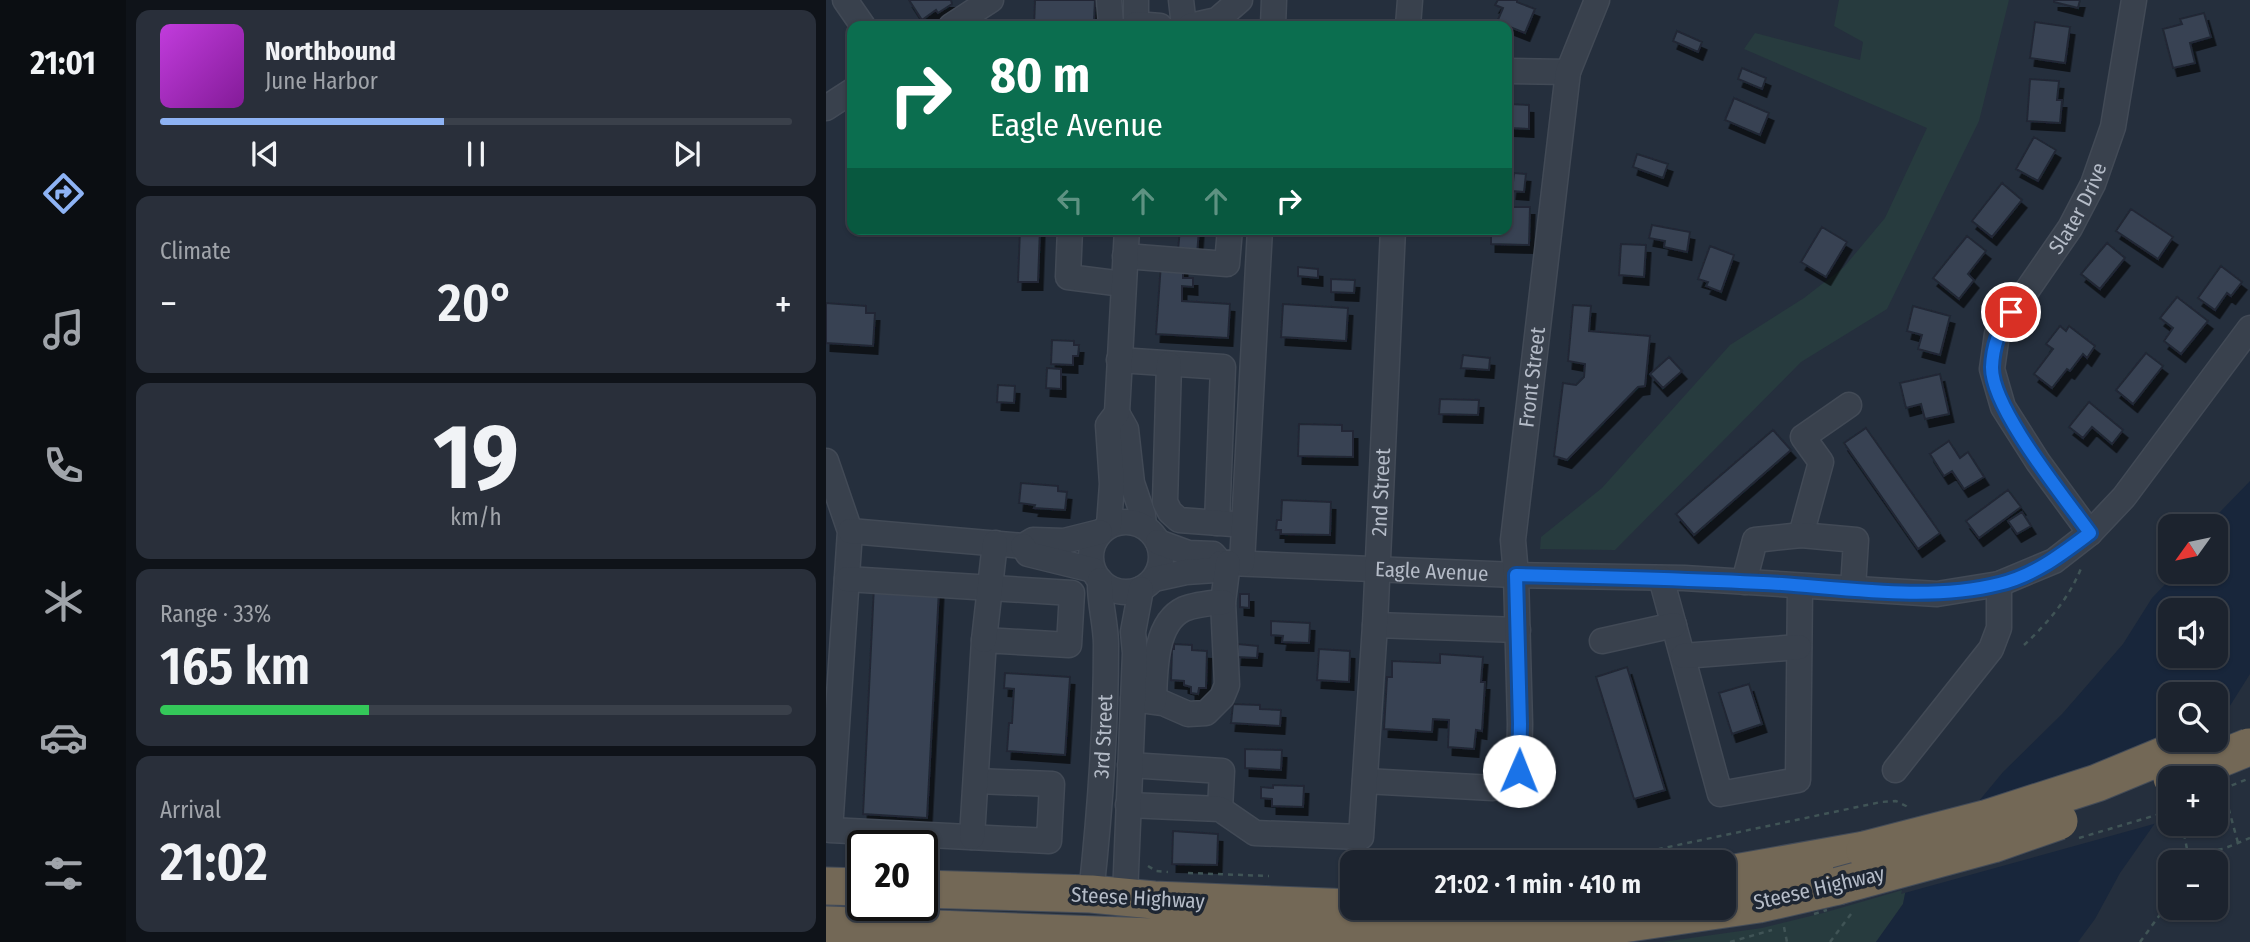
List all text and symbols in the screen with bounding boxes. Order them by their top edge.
text: Northbound [265,36,396,67]
text: 21:01 [30,44,96,82]
text: 80 m [990,46,1090,105]
icon: right [875,49,966,140]
text: June Harbor [265,67,378,95]
text: Eagle Avenue [990,106,1163,144]
icon: previous [246,135,284,173]
icon: pause [457,135,495,173]
icon: next [668,135,706,173]
street label: Slater Drive [2043,159,2112,259]
icon: directions [39,169,88,218]
icon: left [1051,182,1089,220]
icon: ahead [1124,182,1162,220]
icon: ahead [1197,182,1235,220]
icon: right [1270,182,1308,220]
text: Climate [160,237,231,265]
text: 20° [438,272,514,335]
text: − [160,281,177,327]
text: + [775,281,792,327]
pin [1981,282,2041,342]
icon: arrive [1992,293,2030,331]
icon: music [39,305,88,354]
street label: Front Street [1513,326,1551,429]
text: 19 [433,403,519,512]
icon: phone [39,441,88,490]
street label: 2nd Street [1366,447,1396,537]
text: km/h [450,503,502,531]
north arrow [2158,514,2228,584]
map controls [2158,514,2228,920]
street label: Eagle Avenue [1375,556,1489,587]
icon: climate [39,577,88,626]
button: sound [2158,598,2228,668]
text: Range · 33% [160,600,271,628]
text: 165 km [160,635,310,698]
button: search [2158,682,2228,752]
street label: 3rd Street [1088,694,1118,779]
icon: car [39,713,88,762]
position arrow [1482,734,1556,808]
button: + [2158,766,2228,836]
text: Arrival [160,796,221,824]
speed limit sign: 20 [847,830,938,921]
text: 21:02 [160,831,268,894]
icon: filters [39,849,88,898]
button: − [2158,850,2228,920]
street label: Steese Highway [1751,860,1888,916]
text: 21:02 · 1 min · 410 m [1435,869,1641,900]
street label: Steese Highway [1071,882,1206,915]

